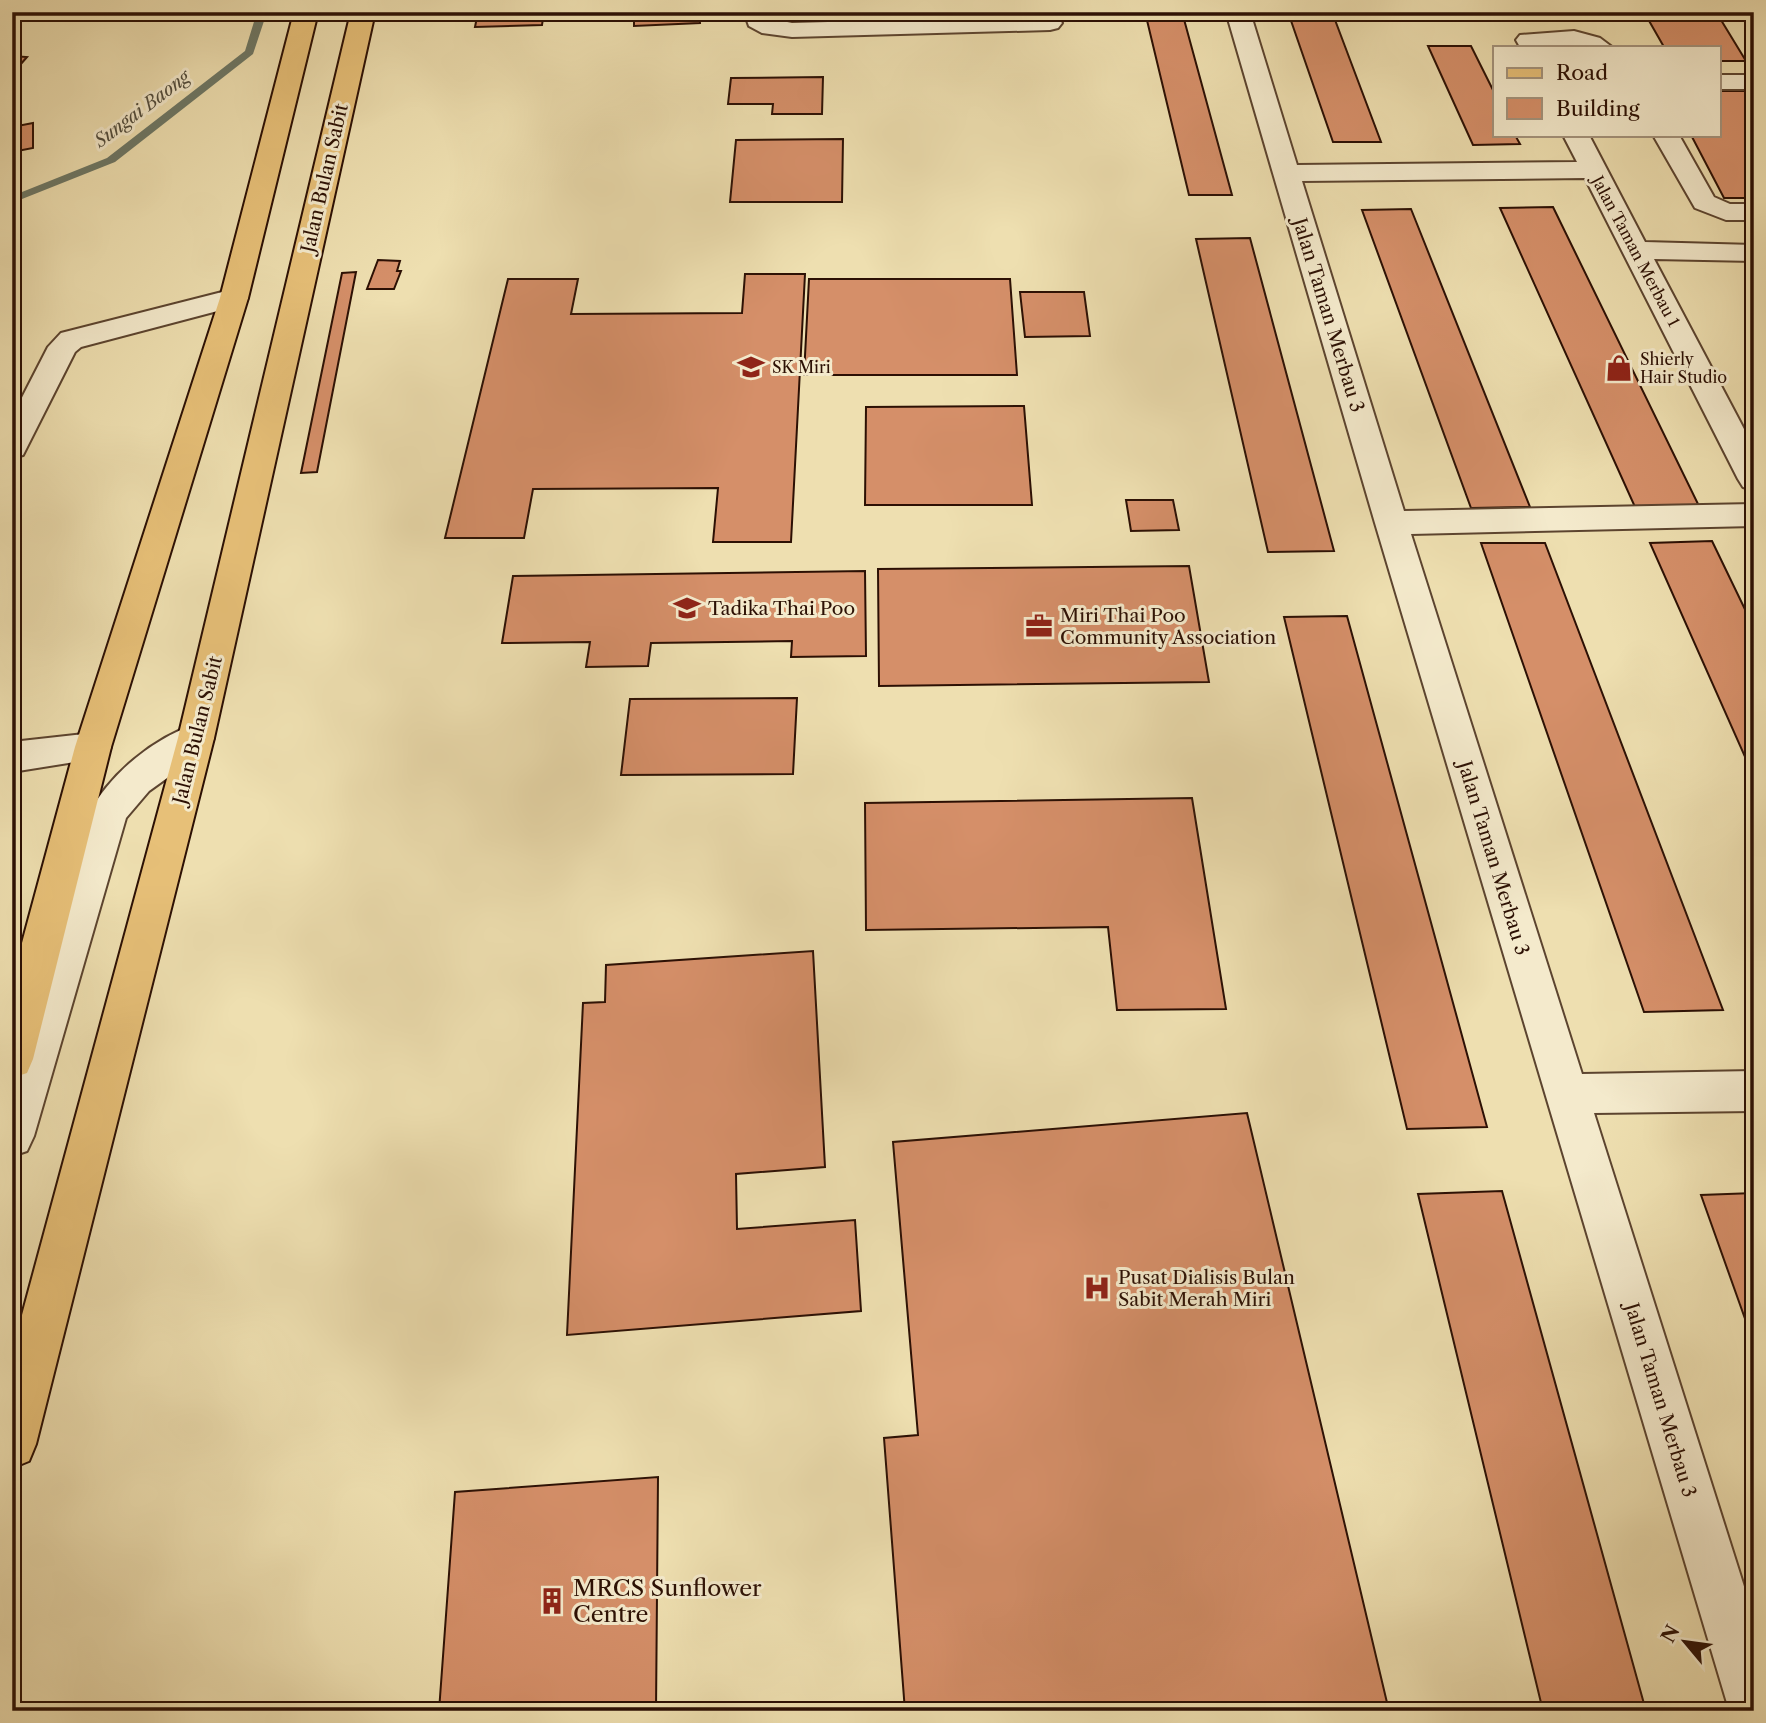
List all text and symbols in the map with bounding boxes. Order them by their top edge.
legend [1493,46,1720,136]
text: Road [1556,60,1608,85]
water label: Sungai Baong [89,65,196,153]
text: Building [1556,96,1641,121]
street label: Jalan Bulan Sabit [296,101,353,258]
street label: Jalan Taman Merbau 1 [1586,170,1684,330]
street label: Jalan Taman Merbau 3 [1287,212,1369,415]
place label: Shierly Hair Studio [1640,349,1727,387]
school or university icon: SK Miri [736,352,766,382]
shop icon: Shierly Hair Studio [1604,353,1634,383]
place label: SK Miri [772,357,831,377]
school or university icon: Tadika Thai Poo [672,593,702,623]
place label: Tadika Thai Poo [708,597,855,620]
place label: Miri Thai Poo Community Association [1060,604,1276,649]
office icon: Miri Thai Poo Community Association [1024,611,1054,641]
street label: Jalan Bulan Sabit [167,653,227,810]
street label: Jalan Taman Merbau 3 [1452,755,1534,958]
place label: Pusat Dialisis Bulan Sabit Merah Miri [1118,1266,1295,1311]
hospital icon: Pusat Dialisis Bulan Sabit Merah Miri [1082,1273,1112,1303]
street label: Jalan Taman Merbau 3 [1619,1297,1701,1500]
place label: MRCS Sunflower Centre [573,1574,762,1628]
building icon: MRCS Sunflower Centre [537,1586,567,1616]
north arrow [1650,1608,1720,1678]
text: N [1657,1621,1685,1647]

